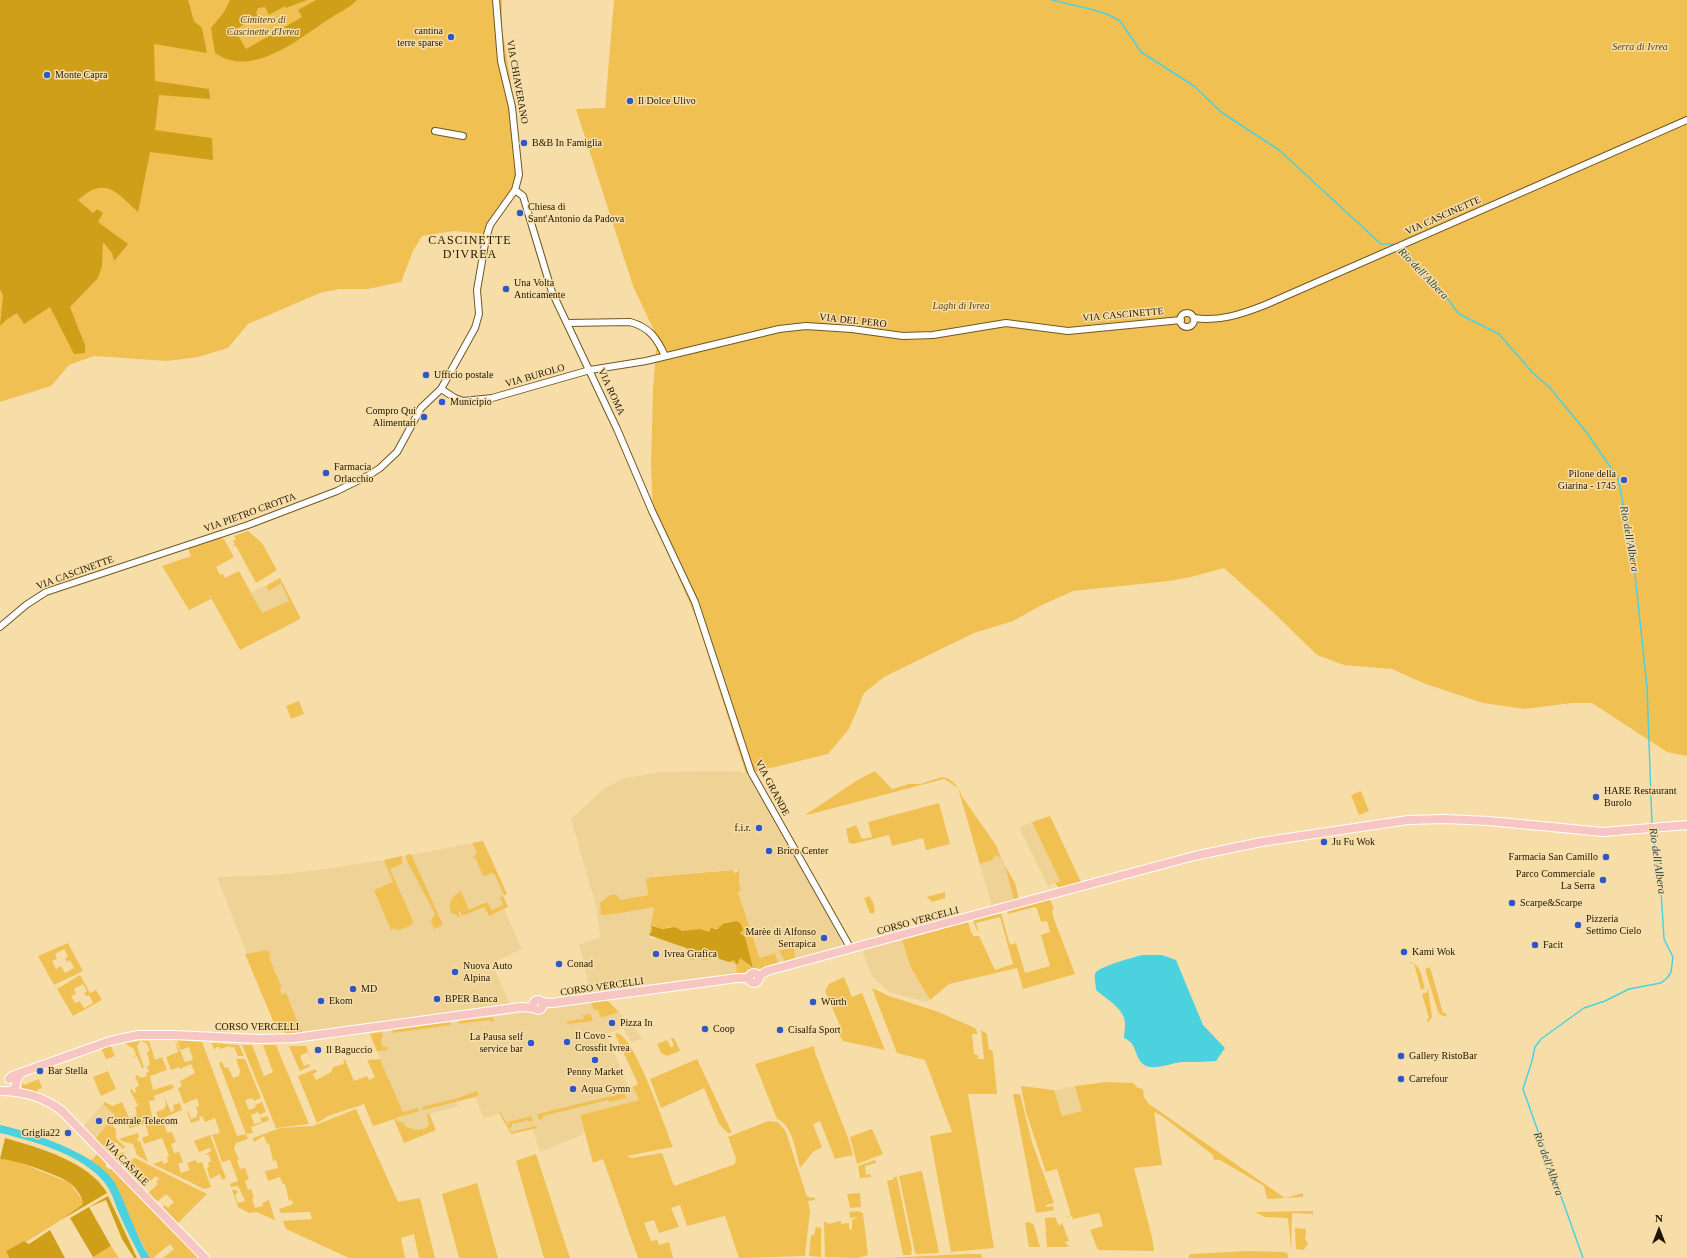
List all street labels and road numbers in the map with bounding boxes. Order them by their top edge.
street label: VIA CHIAVERANO [504,39,530,125]
street label: VIA CASCINETTE [1403,194,1483,238]
street label: VIA CASCINETTE [1082,305,1164,325]
street label: VIA DEL PERO [819,311,887,331]
street label: VIA BUROLO [504,362,566,390]
street label: VIA ROMA [595,367,627,417]
street label: VIA PIETRO CROTTA [202,491,298,535]
street label: VIA CASCINETTE [35,553,115,593]
street label: VIA GRANDE [752,758,792,818]
street label: CORSO VERCELLI [876,904,960,938]
street label: CORSO VERCELLI [559,975,645,999]
street label: CORSO VERCELLI [215,1021,299,1033]
street label: VIA CASALE [101,1138,151,1188]

